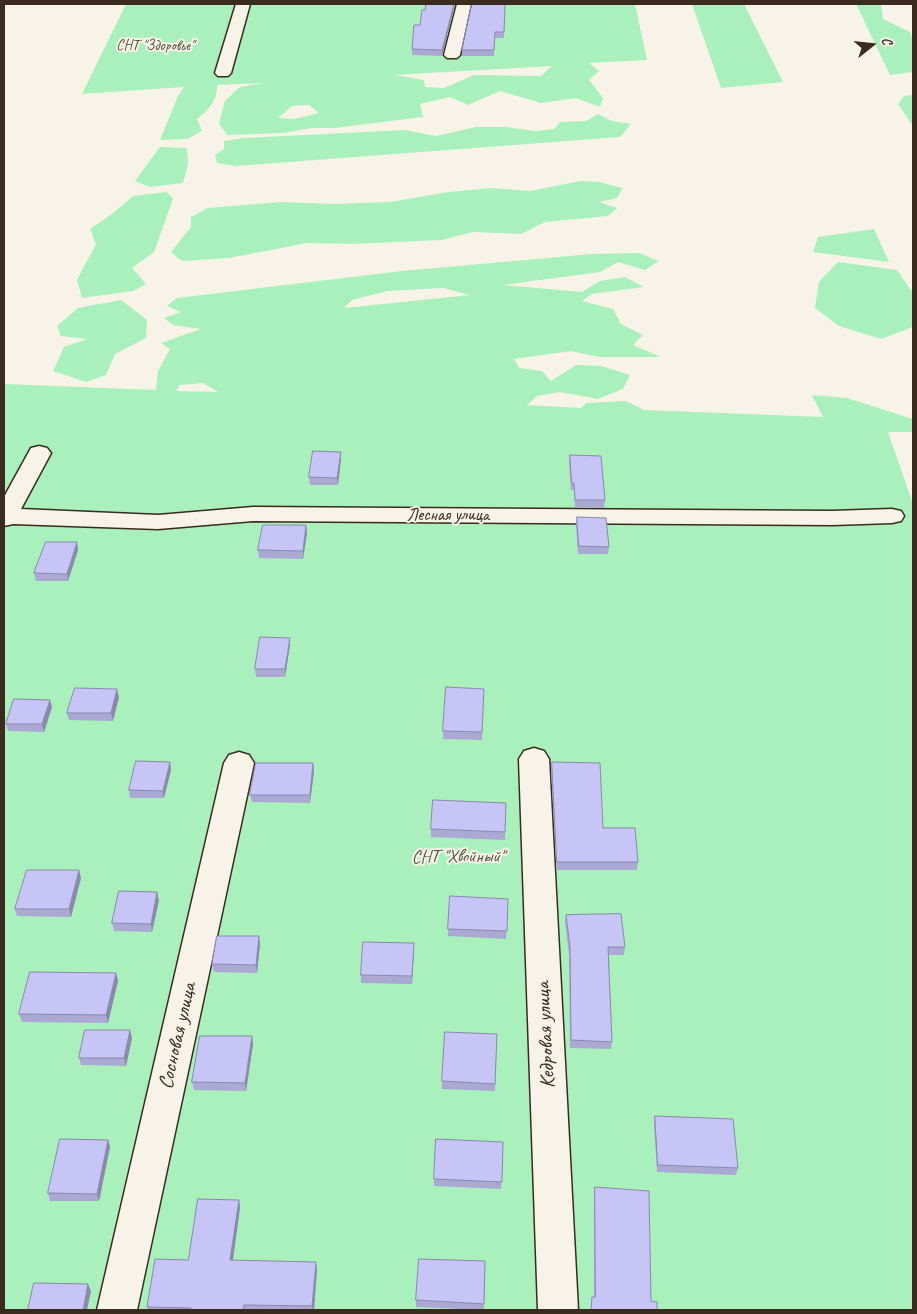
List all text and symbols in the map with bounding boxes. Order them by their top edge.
north arrow [847,20,897,70]
text: С [878,35,896,46]
park label: СНТ "Здоровье" [116,37,194,55]
street label: Лесная улица [407,504,489,526]
park label: СНТ "Хвойный" [412,846,504,868]
street label: Сосновая улица [154,980,202,1092]
street label: Кедровая улица [531,981,561,1089]

